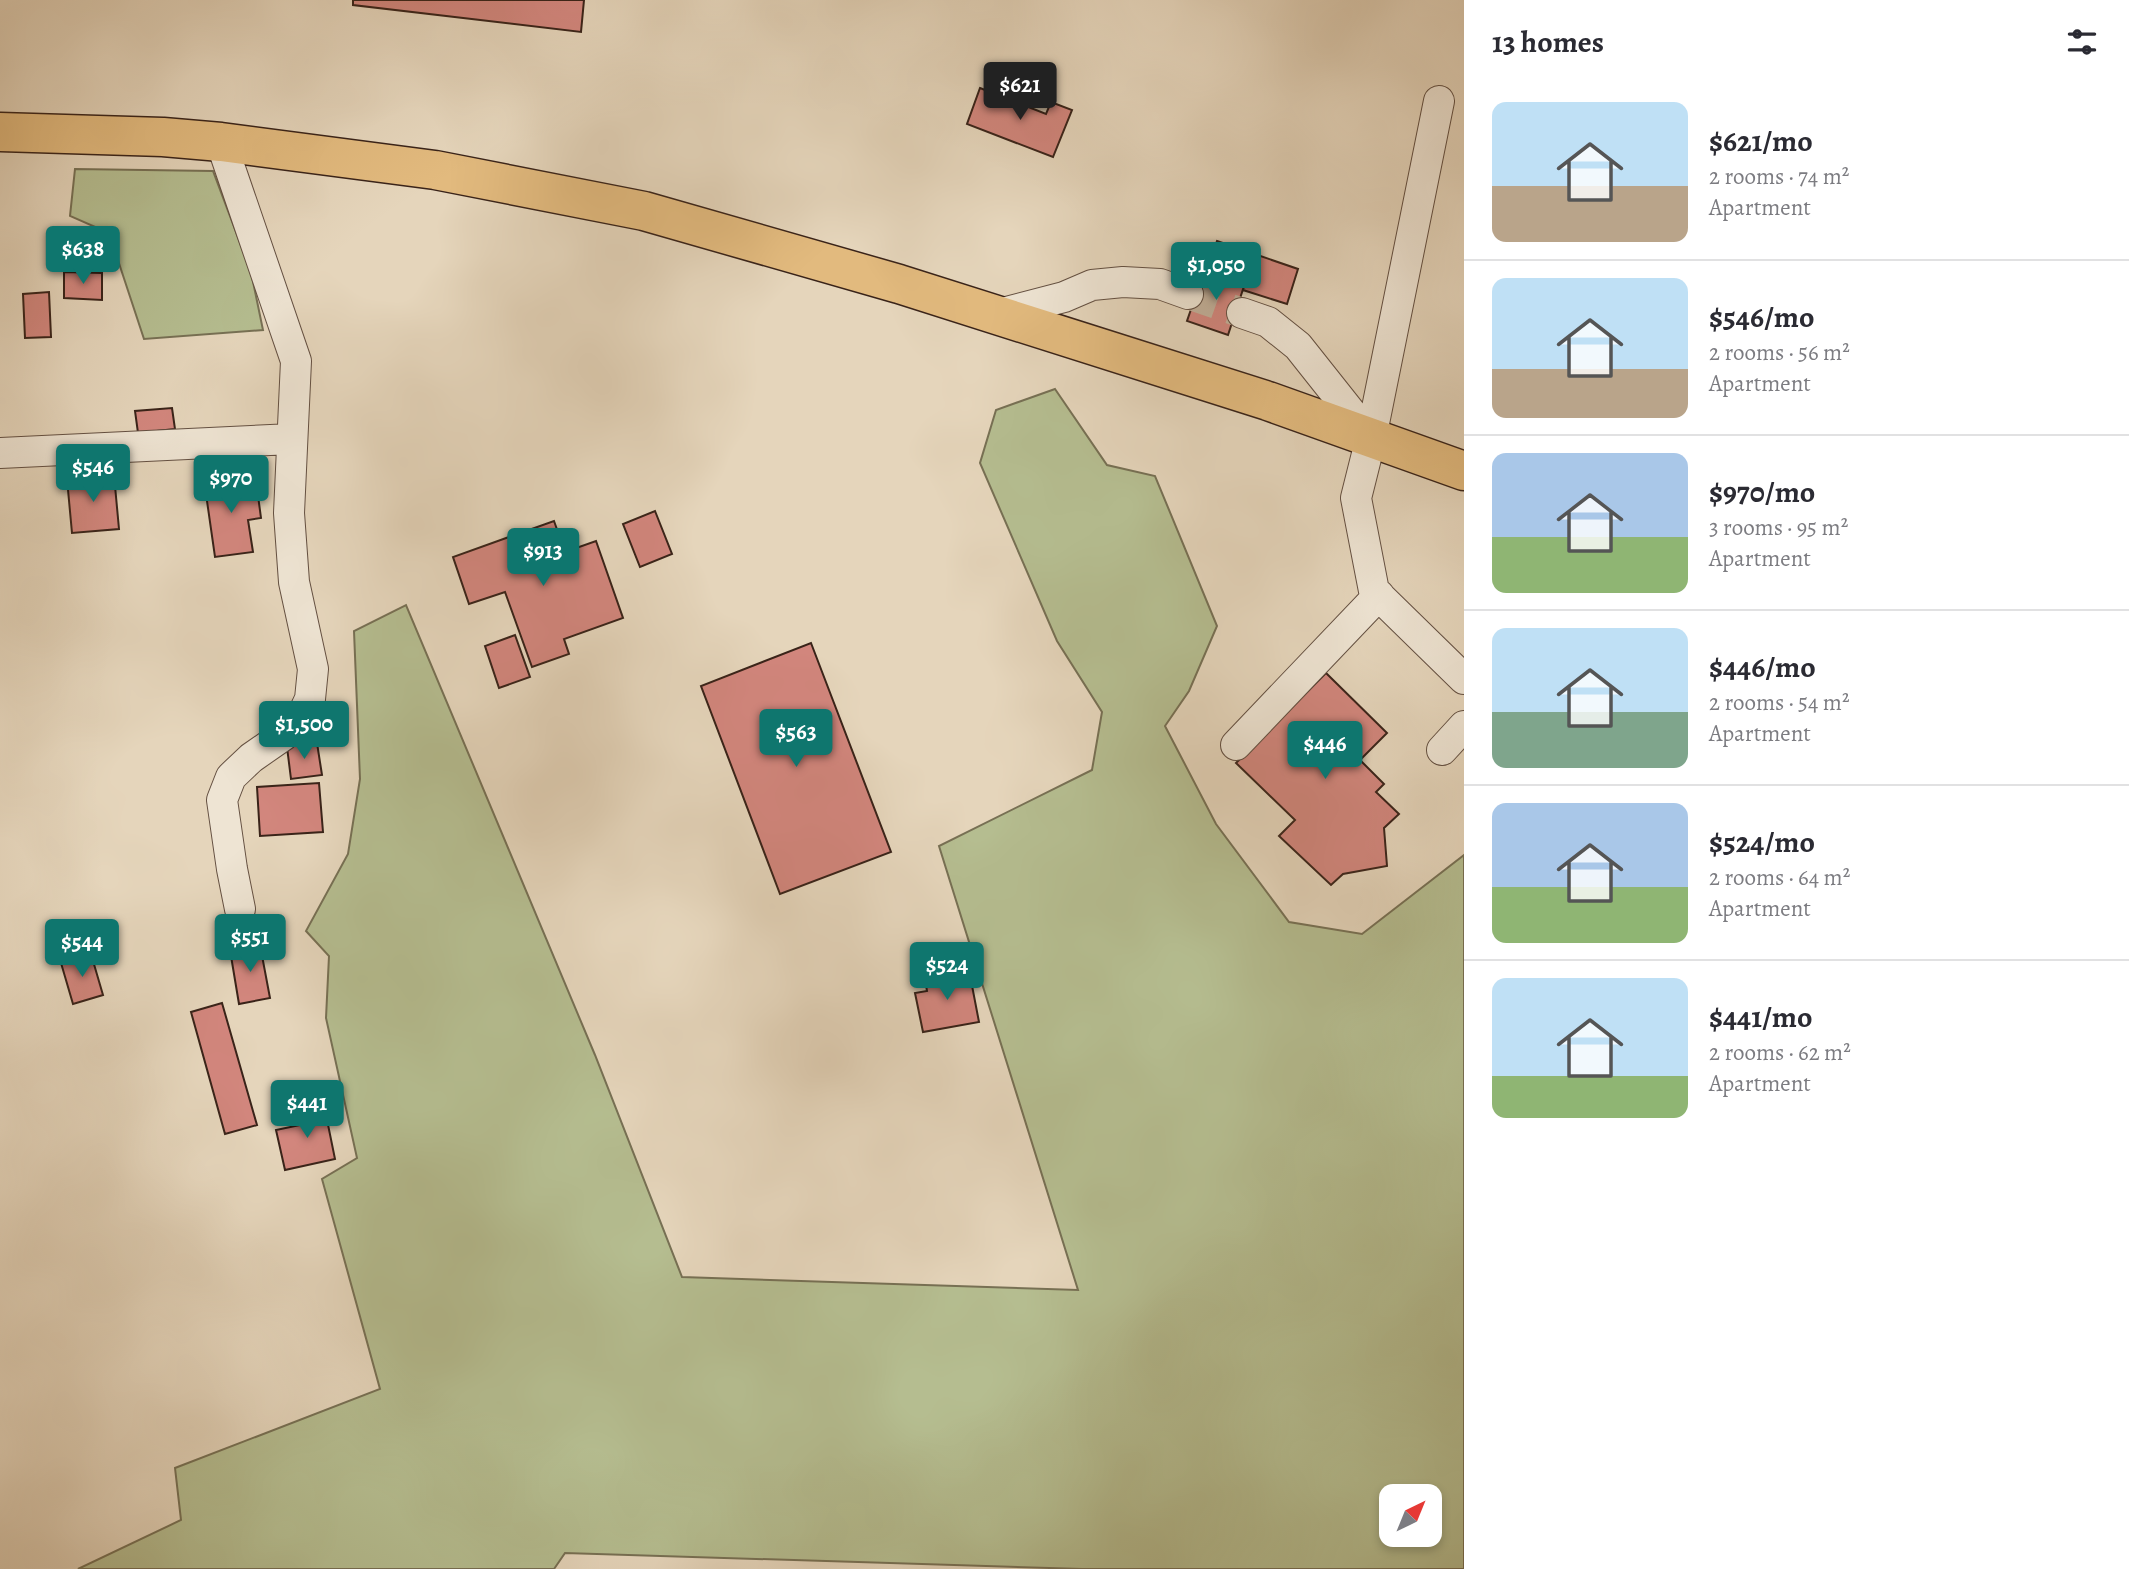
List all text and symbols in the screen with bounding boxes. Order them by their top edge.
text: 13 homes [1492,22,1604,62]
icon: filters [2063,23,2101,61]
pin: $621 [979,62,1061,122]
text: $621 [1000,69,1040,100]
text: $621/mo [1709,121,1813,161]
icon: home [1548,130,1632,214]
text: 2 rooms · 74 m² [1709,161,1849,192]
text: Apartment [1709,192,1811,223]
pin: $638 [42,226,124,286]
text: $638 [62,233,104,264]
pin: $1,050 [1159,243,1273,302]
text: $1,050 [1187,249,1245,280]
text: $546/mo [1709,297,1814,337]
icon: home [1548,306,1632,390]
text: 2 rooms · 56 m² [1709,337,1850,368]
text: Apartment [1709,368,1811,399]
pin: $546 [52,444,134,504]
text: $546 [72,451,114,482]
pin: $970 [190,456,272,515]
text: $970 [210,462,252,493]
text: $970/mo [1709,472,1815,512]
icon: home [1548,481,1632,565]
text: 3 rooms · 95 m² [1709,512,1848,543]
pin: $913 [502,528,584,588]
text: $913 [523,535,563,566]
text: Apartment [1709,543,1811,574]
text: $446/mo [1709,647,1816,687]
icon: home [1548,656,1632,740]
text: 2 rooms · 54 m² [1709,687,1850,718]
pin: $1,500 [247,702,361,761]
text: $1,500 [275,708,333,739]
pin: $563 [755,710,837,769]
text: $563 [775,716,817,747]
text: Apartment [1709,718,1811,749]
pin: $446 [1284,722,1366,781]
text: $446 [1303,728,1347,759]
text: $524/mo [1709,822,1815,862]
icon: home [1548,831,1632,915]
text: 2 rooms · 64 m² [1709,862,1850,893]
text: Apartment [1709,893,1811,924]
pin: $551 [209,914,291,974]
pin: $544 [41,920,123,979]
text: $551 [231,921,269,952]
text: $544 [61,926,103,957]
pin: $524 [906,942,988,1002]
text: $524 [926,949,968,980]
text: $441/mo [1709,997,1812,1037]
icon: home [1548,1006,1632,1090]
text: 2 rooms · 62 m² [1709,1037,1851,1068]
text: Apartment [1709,1068,1811,1099]
pin: $441 [266,1080,348,1140]
text: $441 [287,1087,327,1118]
north arrow [1379,1484,1442,1547]
map controls [1379,1484,1442,1547]

